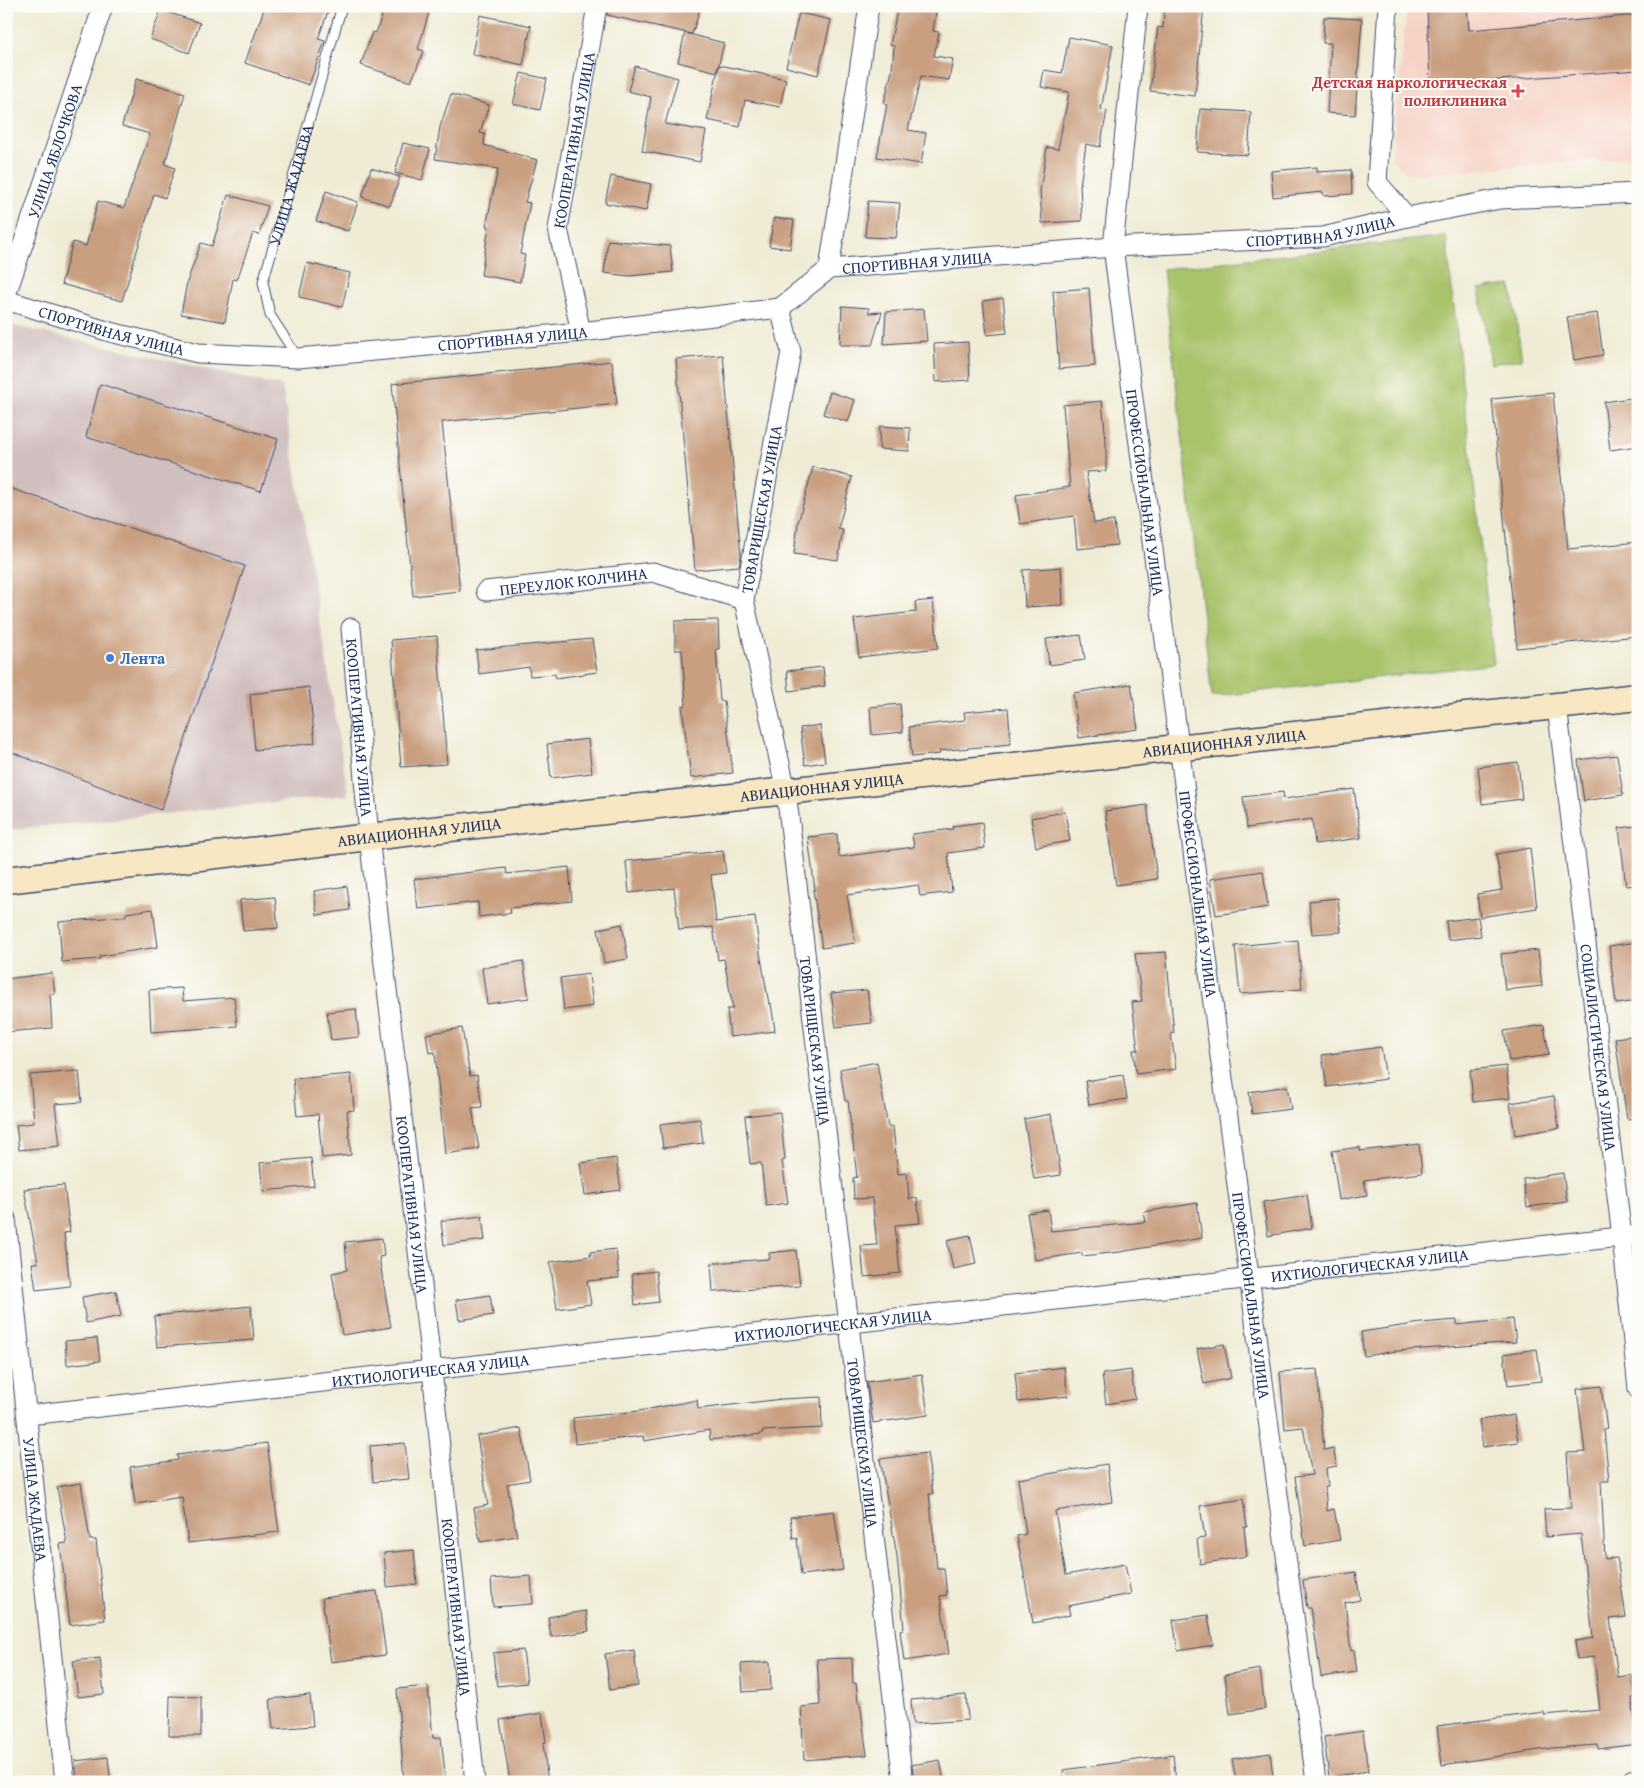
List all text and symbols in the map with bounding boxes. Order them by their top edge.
street label: КООПЕРАТИВНАЯ УЛИЦА [546,49,601,230]
place label: Детская наркологическая поликлиника [1311,70,1508,112]
street label: УЛИЦА ЯБЛОЧКОВА [21,80,88,221]
marker: Детская наркологическая поликлиника [1511,84,1525,98]
street label: УЛИЦА ЖАДАЕВА [262,121,320,248]
street label: СПОРТИВНАЯ УЛИЦА [1246,208,1397,253]
street label: СПОРТИВНАЯ УЛИЦА [841,244,993,280]
street label: СПОРТИВНАЯ УЛИЦА [36,299,187,361]
street label: СПОРТИВНАЯ УЛИЦА [437,319,589,357]
street label: ПРОФЕССИОНАЛЬНАЯ УЛИЦА [1120,388,1171,598]
street label: ТОВАРИЩЕСКАЯ УЛИЦА [734,423,788,595]
street label: ПЕРЕУЛОК КОЛЧИНА [498,561,649,601]
street label: КООПЕРАТИВНАЯ УЛИЦА [340,638,379,818]
place label: Лента [120,646,166,670]
marker: Лента [104,652,116,664]
street label: АВИАЦИОННАЯ УЛИЦА [1141,722,1308,764]
street label: АВИАЦИОННАЯ УЛИЦА [739,766,905,808]
street label: ПРОФЕССИОНАЛЬНАЯ УЛИЦА [1173,789,1224,999]
street label: АВИАЦИОННАЯ УЛИЦА [336,810,503,853]
street label: СОЦИАЛИСТИЧЕСКАЯ УЛИЦА [1574,943,1623,1153]
street label: ТОВАРИЩЕСКАЯ УЛИЦА [794,955,837,1127]
street label: КООПЕРАТИВНАЯ УЛИЦА [390,1114,435,1295]
street label: ПРОФЕССИОНАЛЬНАЯ УЛИЦА [1226,1191,1277,1401]
street label: ИХТИОЛОГИЧЕСКАЯ УЛИЦА [1270,1242,1470,1288]
street label: ИХТИОЛОГИЧЕСКАЯ УЛИЦА [733,1302,933,1348]
street label: ИХТИОЛОГИЧЕСКАЯ УЛИЦА [331,1347,531,1393]
street label: ТОВАРИЩЕСКАЯ УЛИЦА [841,1357,885,1529]
street label: УЛИЦА ЖАДАЕВА [17,1436,54,1563]
street label: КООПЕРАТИВНАЯ УЛИЦА [436,1517,478,1698]

